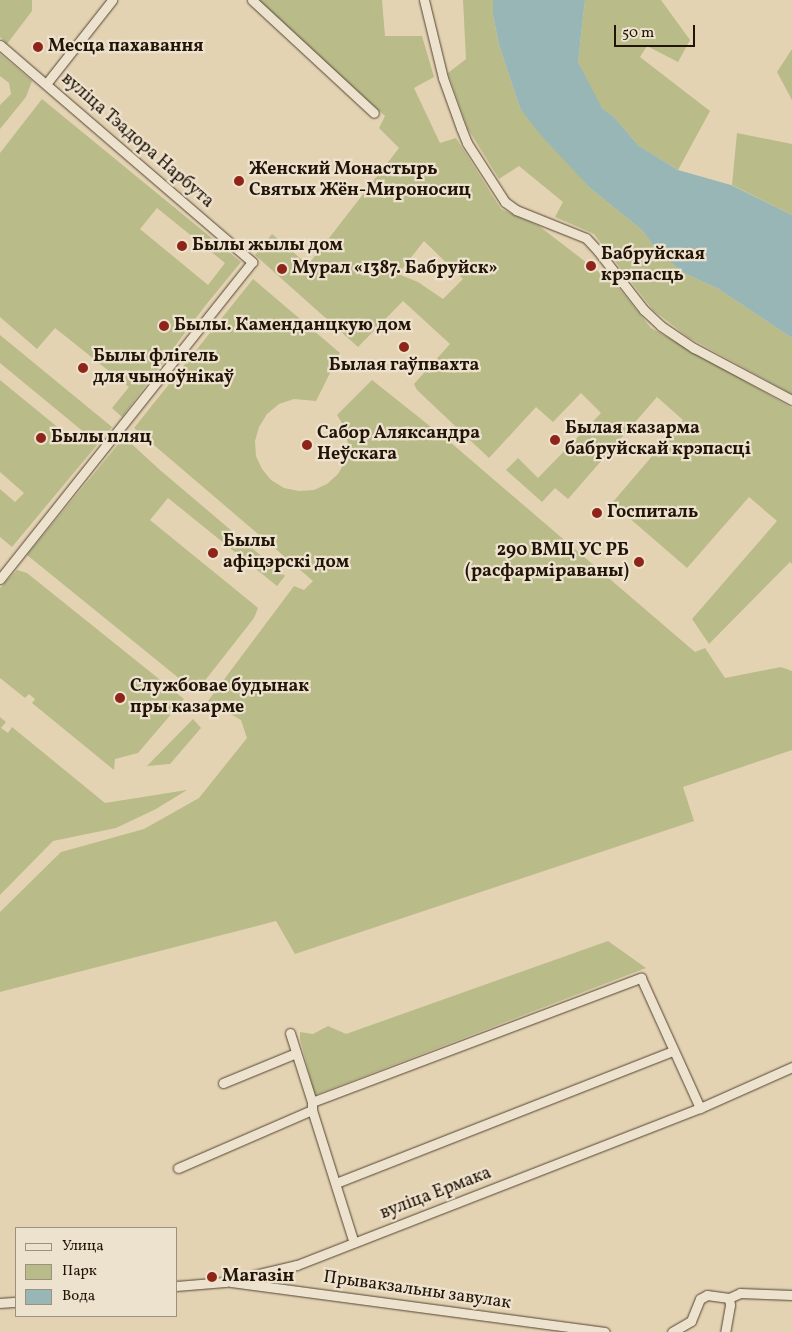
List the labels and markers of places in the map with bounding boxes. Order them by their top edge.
place label: Месца пахавання [48,36,204,58]
marker: Месца пахавання [32,41,44,53]
place label: Женский Монастырь Святых Жён-Мироносиц [249,160,471,202]
marker: Женский Монастырь Святых Жён-Мироносиц [233,175,245,187]
place label: Былы жылы дом [192,235,343,257]
marker: Былы жылы дом [176,240,188,252]
place label: Бабруйская крэпасць [601,245,705,288]
place label: Мурал «1387. Бабруйск» [292,258,498,280]
marker: Бабруйская крэпасць [585,260,597,272]
marker: Мурал «1387. Бабруйск» [276,263,288,275]
place label: Былы. Каменданцкую дом [174,315,411,337]
marker: Былы. Каменданцкую дом [158,320,170,332]
marker: Былая гаўпвахта [398,341,410,353]
place label: Былы флігель для чыноўнікаў [93,347,234,389]
place label: Былая гаўпвахта [329,355,479,377]
marker: Былы флігель для чыноўнікаў [77,362,89,374]
place label: Былая казарма бабруйскай крэпасці [565,419,751,462]
place label: Сабор Аляксандра Неўскага [317,424,480,466]
place label: Былы пляц [51,427,152,449]
marker: Былы пляц [35,432,47,444]
marker: Былая казарма бабруйскай крэпасці [549,434,561,446]
marker: Сабор Аляксандра Неўскага [301,439,313,451]
place label: Госпиталь [607,502,698,524]
marker: Госпиталь [591,507,603,519]
place label: Былы афіцэрскі дом [223,532,349,574]
place label: 290 ВМЦ УС РБ (расфарміраваны) [465,541,629,584]
marker: Былы афіцэрскі дом [207,547,219,559]
marker: 290 ВМЦ УС РБ (расфарміраваны) [633,556,645,568]
place label: Службовае будынак пры казарме [130,677,309,720]
marker: Службовае будынак пры казарме [114,692,126,704]
place label: Магазін [222,1266,294,1288]
marker: Магазін [206,1271,218,1283]

